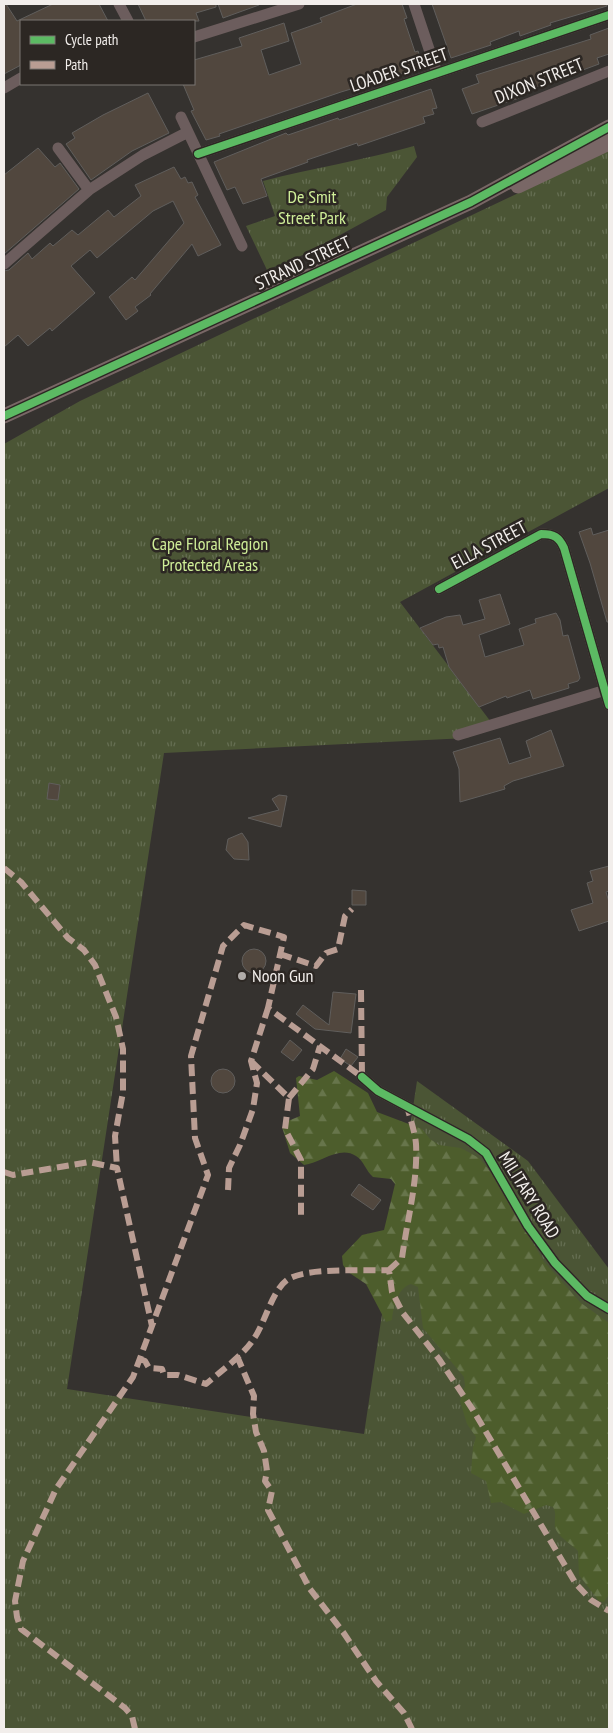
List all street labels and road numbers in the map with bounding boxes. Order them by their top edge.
street label: LOADER STREET [347,42,451,97]
street label: DIXON STREET [491,52,586,109]
street label: STRAND STREET [251,230,354,295]
street label: ELLA STREET [447,515,531,574]
street label: MILITARY ROAD [494,1147,565,1242]

